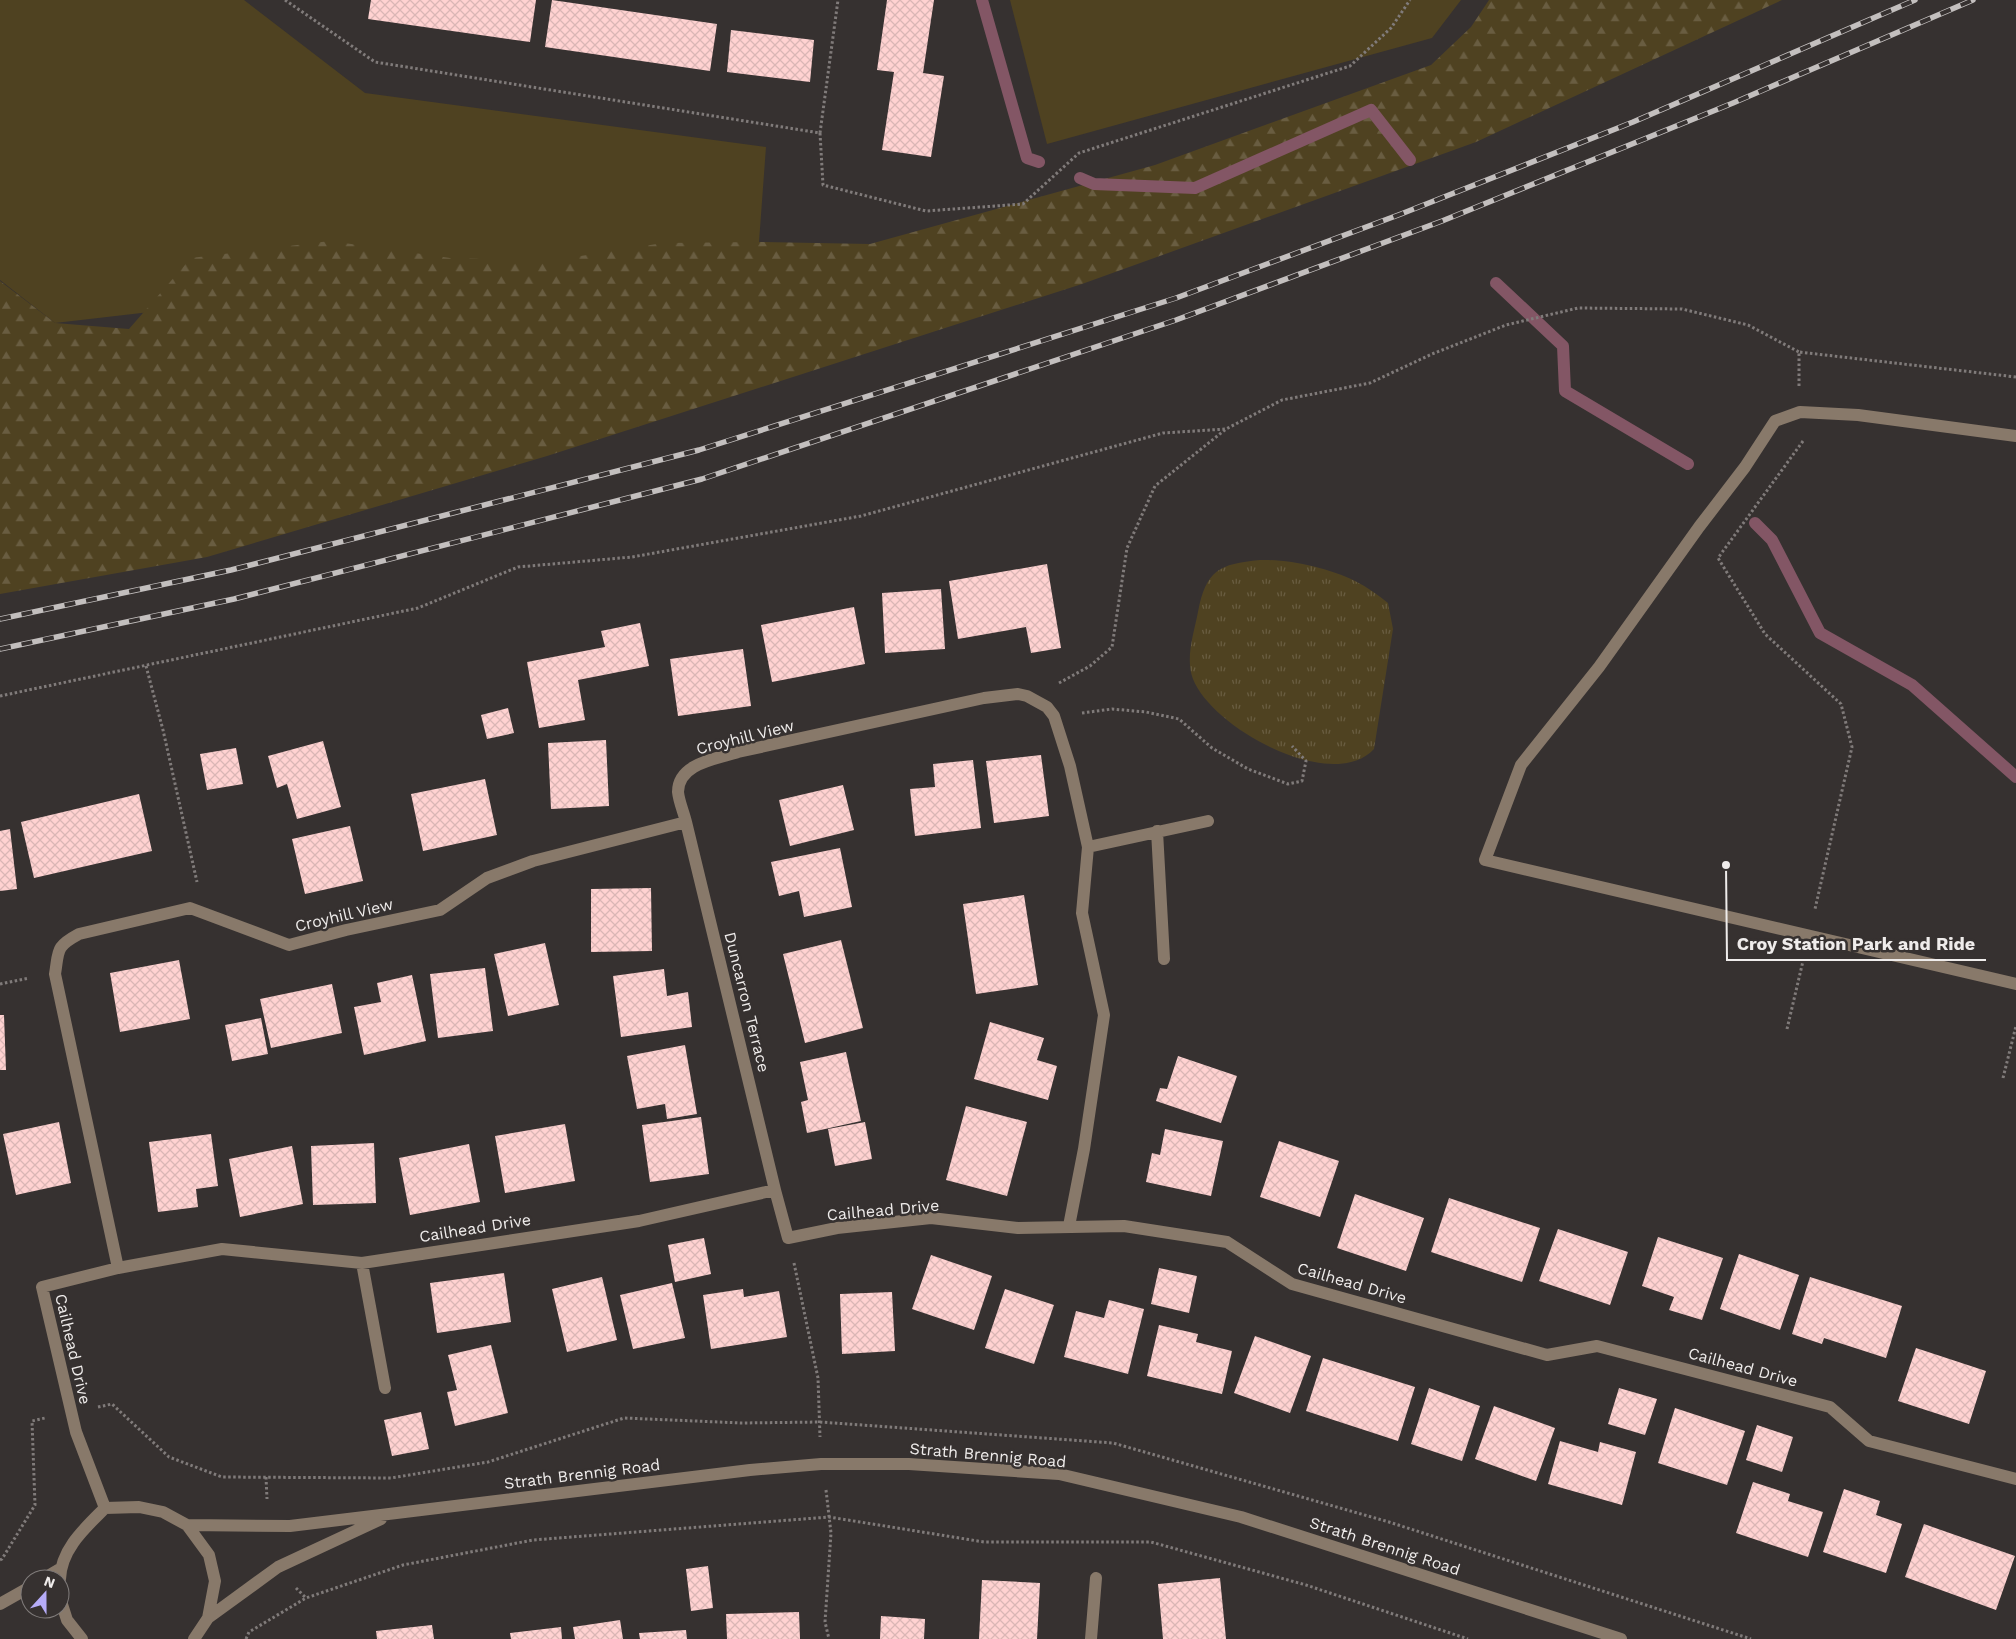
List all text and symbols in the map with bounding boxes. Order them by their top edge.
street label: Croyhill View [694,716,796,758]
street label: Croyhill View [293,894,395,936]
callout: Croy Station Park and Ride [1727,927,1986,960]
street label: Duncarron Terrace [720,930,774,1074]
text: Croy Station Park and Ride [1737,933,1975,954]
street label: Cailhead Drive [826,1196,940,1224]
street label: Cailhead Drive [418,1210,532,1246]
street label: Cailhead Drive [1295,1258,1409,1308]
street label: Cailhead Drive [51,1292,95,1406]
street label: Cailhead Drive [1686,1343,1800,1391]
street label: Strath Brennig Road [909,1439,1067,1471]
street label: Strath Brennig Road [503,1455,661,1493]
street label: Strath Brennig Road [1307,1513,1463,1579]
north arrow [20,1569,70,1619]
text: N [42,1573,57,1591]

